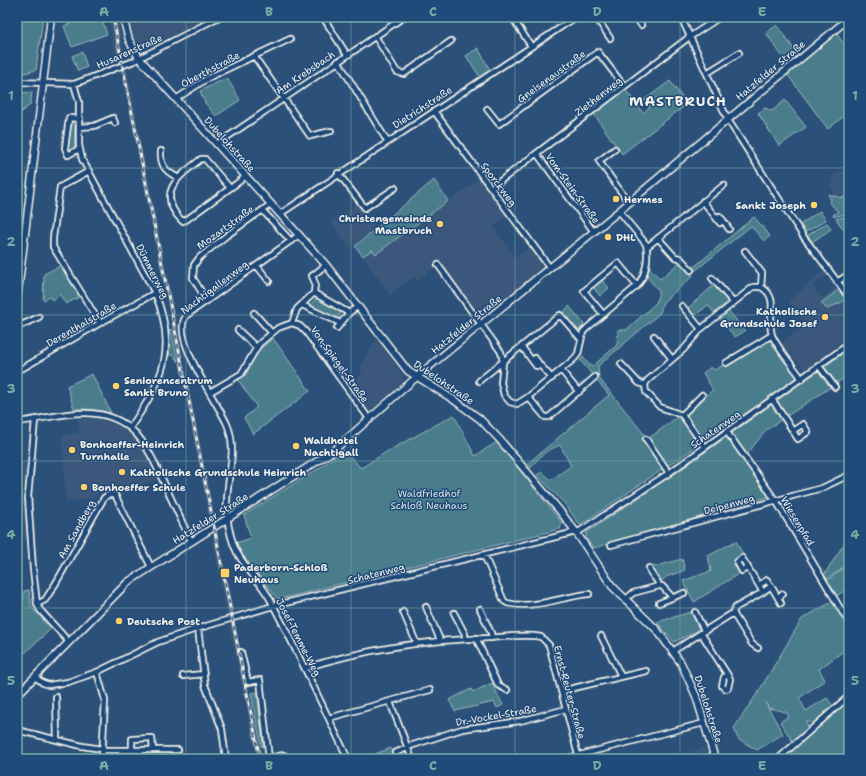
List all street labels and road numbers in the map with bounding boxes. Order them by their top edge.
street label: Husarenstraße [94,31,165,72]
street label: Hatzfelder Straße [733,37,808,103]
street label: Gneisenaustraße [515,47,588,106]
street label: Oberthstraße [179,48,242,90]
street label: Am Krebsbach [273,48,337,97]
street label: Ziethenweg [572,74,625,119]
street label: Dietrichstraße [390,83,455,132]
street label: Dubelohstraße [201,114,258,175]
street label: Vom-Stein-Straße [543,150,603,226]
street label: Sporckweg [478,160,519,209]
street label: Mozartstraße [194,202,257,252]
street label: Dümmerweg [133,242,172,301]
street label: Nachtigallenweg [178,258,251,317]
street label: Hatzfelder Straße [428,292,505,357]
street label: Derenthalstraße [44,299,119,350]
street label: Von-Spiegel-Straße [307,324,372,405]
street label: Dubelohstraße [411,357,477,408]
street label: Schatenweg [688,407,743,451]
street label: Hatzfelder Straße [170,490,251,547]
street label: Deipenweg [702,491,756,518]
street label: Wiesenpfad [778,494,818,549]
street label: Am Sandberg [55,498,98,561]
street label: Schatenweg [346,560,406,587]
street label: Josef-Temme-Weg [273,596,324,679]
street label: Ernst-Reuter-Straße [551,644,588,741]
street label: Dubelohstraße [691,674,726,745]
street label: Dr.-Vockel-Straße [455,702,538,729]

